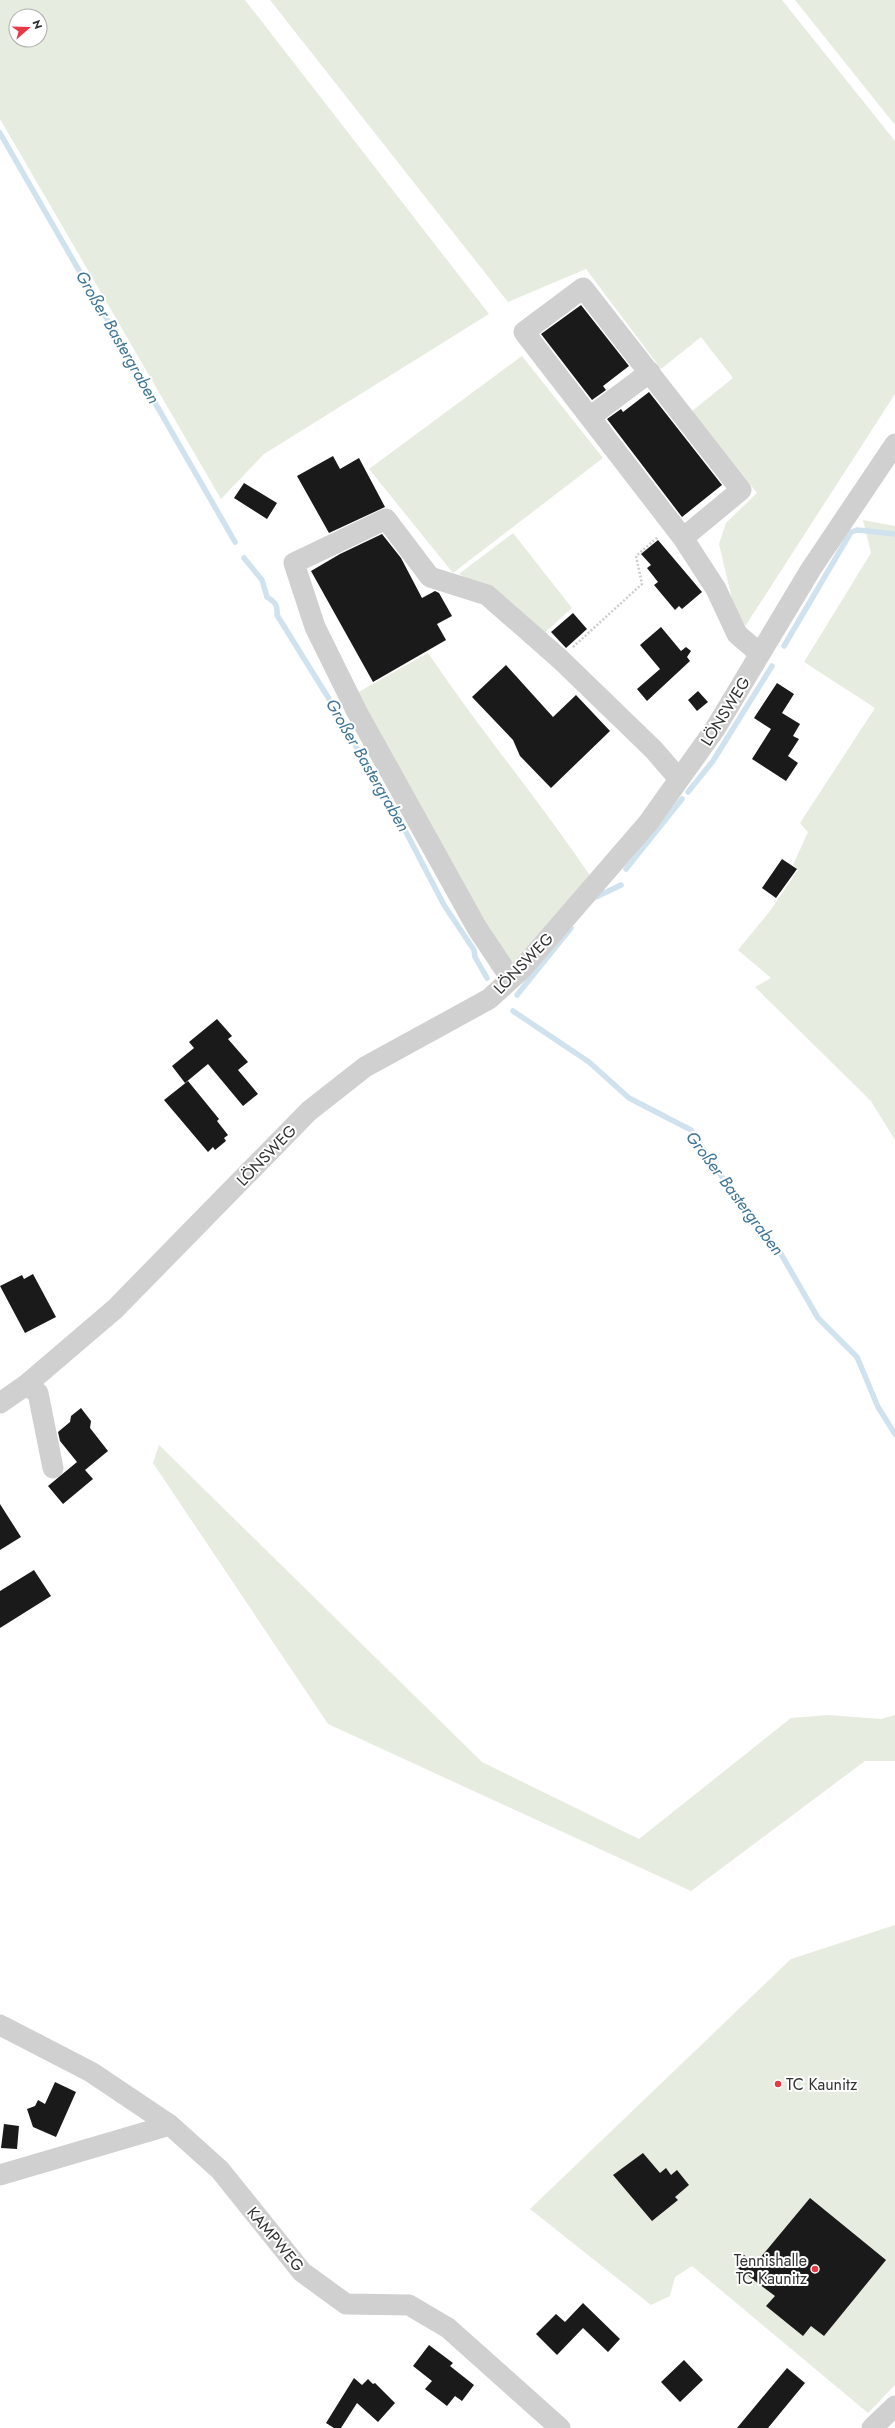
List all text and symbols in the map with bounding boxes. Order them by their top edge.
north arrow [8,8,48,48]
text: N [28,18,46,31]
water label: Großer Bastergraben [70,266,166,408]
street label: LÖNSWEG [695,672,756,750]
water label: Großer Bastergraben [320,694,416,836]
street label: LÖNSWEG [488,927,559,999]
street label: LÖNSWEG [231,1119,302,1191]
water label: Großer Bastergraben [680,1126,790,1260]
place label: TC Kaunitz [786,2073,858,2096]
marker: TC Kaunitz [773,2079,783,2089]
street label: KAMPWEG [242,2202,310,2277]
place label: Tennishalle TC Kaunitz [734,2249,808,2290]
marker: Tennishalle TC Kaunitz [810,2264,820,2274]

